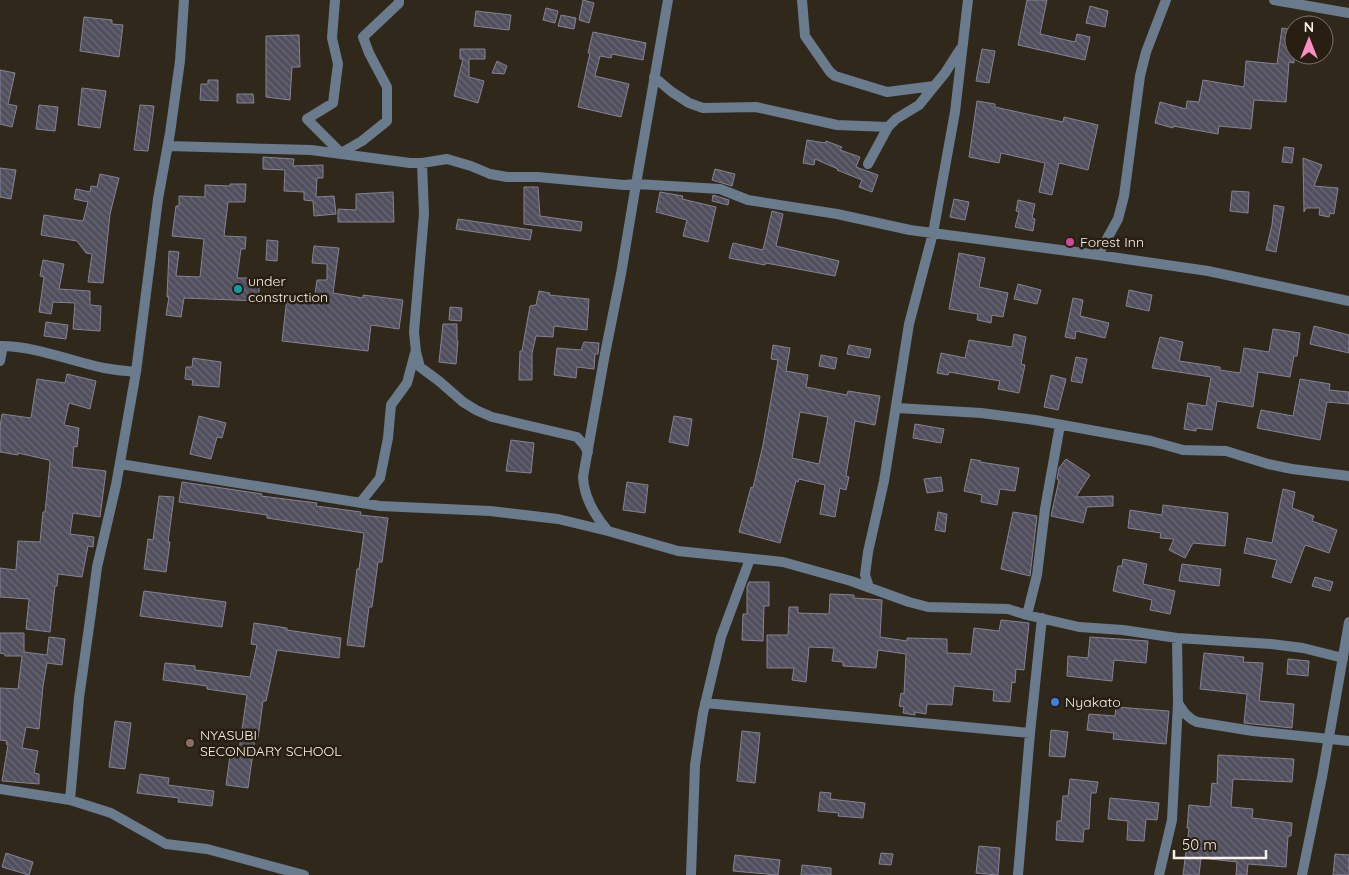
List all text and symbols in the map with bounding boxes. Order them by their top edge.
north arrow [1284,15,1334,65]
text: N [1304,18,1314,36]
place label: Forest Inn [1080,233,1144,251]
marker: Forest Inn [1064,236,1076,248]
place label: under construction [248,272,328,306]
marker: under construction [232,283,244,295]
place label: Nyakato [1065,693,1121,711]
marker: Nyakato [1049,696,1061,708]
place label: NYASUBI SECONDARY SCHOOL [200,726,342,760]
marker: NYASUBI SECONDARY SCHOOL [184,737,196,749]
scale bar [1174,828,1266,860]
text: 50 m [1182,835,1217,854]

